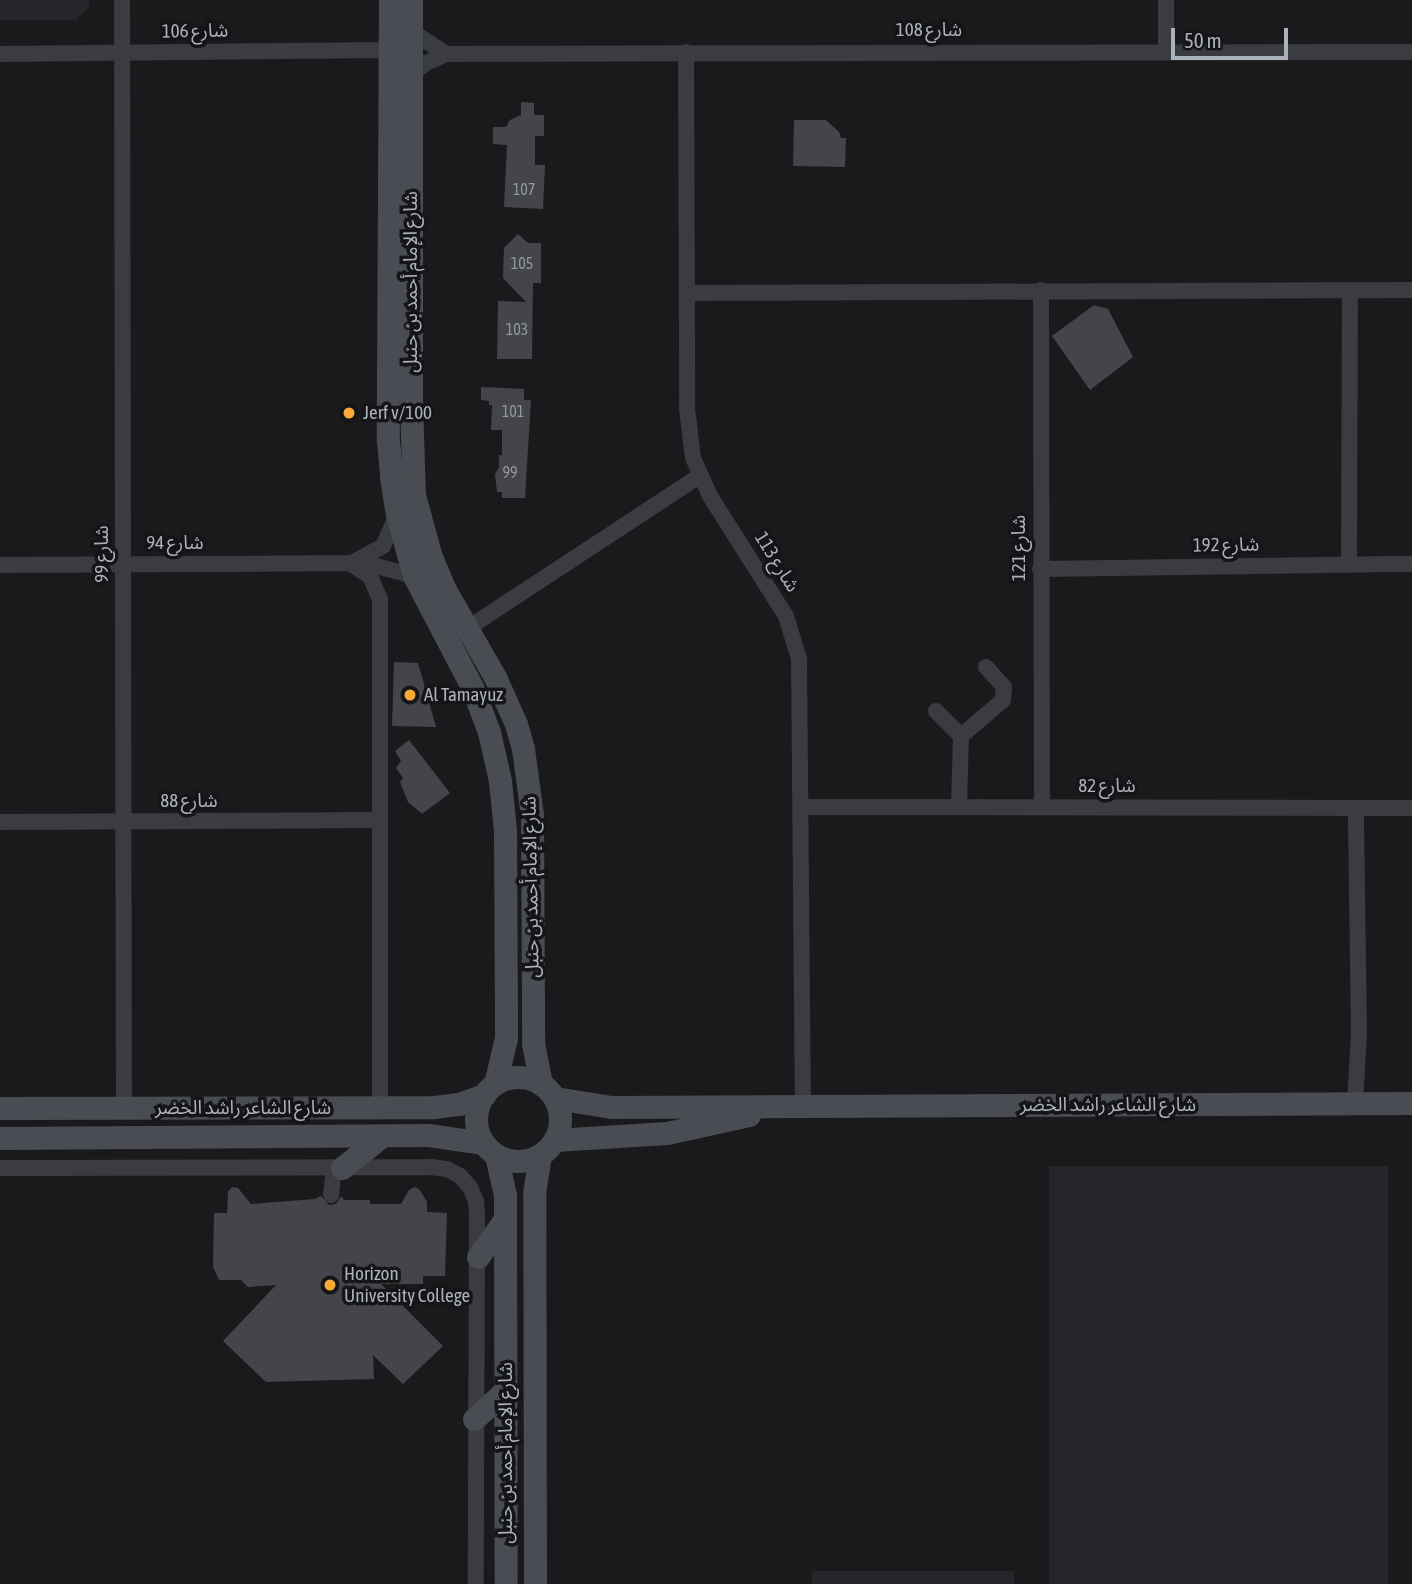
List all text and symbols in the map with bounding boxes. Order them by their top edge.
scale bar [1174,14,1291,58]
street label: شارع 106 [162,19,228,43]
street label: شارع 108 [896,19,962,41]
text: 50 m [1184,28,1222,52]
house number: 107 [513,179,535,199]
street label: شارع الإمام أحمد بن حنبل [400,191,422,373]
house number: 105 [511,253,533,273]
house number: 103 [506,319,528,339]
house number: 101 [502,401,524,421]
place label: Jerf v/100 [363,402,432,424]
marker: Jerf v/100 [341,405,357,421]
house number: 99 [502,462,518,482]
street label: شارع 121 [1008,515,1030,581]
street label: شارع 99 [91,525,113,583]
street label: شارع 113 [750,528,804,596]
street label: شارع 94 [146,532,204,554]
street label: شارع 192 [1193,533,1259,557]
place label: Al Tamayuz [424,684,503,706]
marker: Al Tamayuz [402,687,418,703]
street label: شارع 82 [1078,775,1136,797]
street label: شارع 88 [160,790,218,812]
street label: شارع الإمام أحمد بن حنبل [518,796,544,978]
street label: شارع الشاعر راشد الخضر [1020,1094,1196,1116]
street label: شارع الشاعر راشد الخضر [155,1097,331,1119]
place label: Horizon University College [344,1263,470,1307]
marker: Horizon University College [322,1277,338,1293]
street label: شارع الإمام أحمد بن حنبل [495,1362,517,1544]

